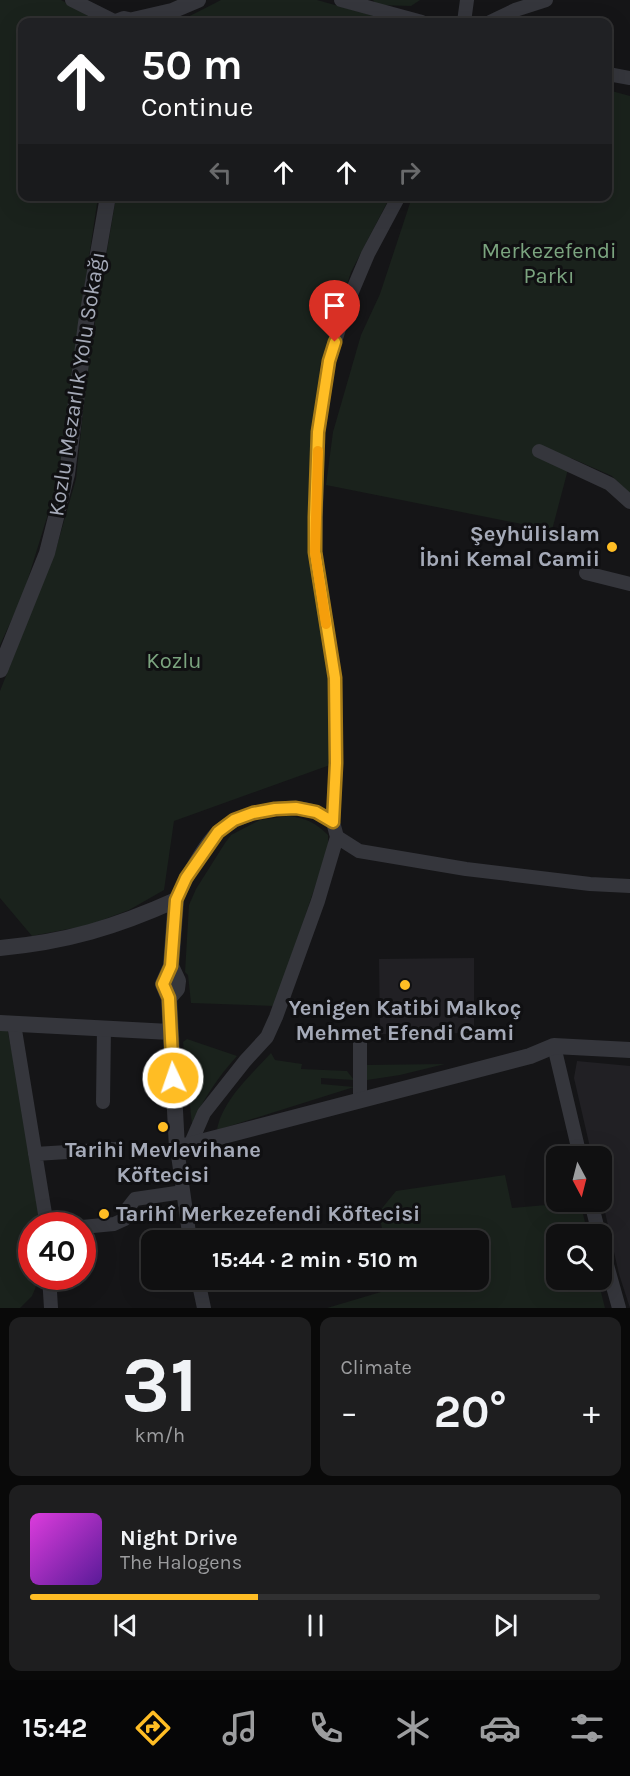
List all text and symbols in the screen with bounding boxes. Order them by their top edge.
text: 50 m [141,40,243,90]
icon: ahead [42,42,120,120]
text: Continue [141,91,253,123]
icon: left [204,156,237,189]
icon: ahead [267,156,300,189]
icon: ahead [330,156,363,189]
icon: right [393,156,426,189]
park label: Merkezefendi Parkı [481,238,617,289]
street label: Kozlu Mezarlık Yolu Sokağı [43,250,111,518]
pin [309,280,360,342]
icon: arrive [318,289,351,322]
place label: Şeyhülislam İbni Kemal Camii [419,521,600,572]
marker: Şeyhülislam İbni Kemal Camii [605,540,619,554]
park label: Kozlu [146,648,202,674]
marker: Yenigen Katibi Malkoç Mehmet Efendi Cami [398,978,412,992]
place label: Yenigen Katibi Malkoç Mehmet Efendi Cami [289,995,521,1046]
position arrow [141,1046,205,1110]
marker: Tarihi Mevlevihane Köftecisi [156,1120,170,1134]
place label: Tarihi Mevlevihane Köftecisi [65,1137,261,1188]
north arrow [546,1146,612,1212]
map controls [546,1146,612,1290]
place label: Tarihî Merkezefendi Köftecisi [116,1201,420,1227]
marker: Tarihî Merkezefendi Köftecisi [97,1207,111,1221]
speed limit sign: 40 [18,1212,96,1290]
button: search [546,1224,612,1290]
text: 15:44 · 2 min · 510 m [212,1247,418,1273]
text: 31 [122,1339,198,1431]
text: Climate [341,1356,412,1379]
text: 20° [434,1386,507,1438]
text: − [341,1393,358,1431]
text: + [583,1393,600,1431]
text: km/h [134,1424,185,1447]
text: Night Drive [120,1525,238,1551]
text: The Halogens [120,1551,242,1574]
icon: previous [109,1609,142,1642]
icon: pause [299,1609,332,1642]
icon: next [489,1609,522,1642]
icon: directions [132,1707,174,1749]
icon: music [219,1707,261,1749]
icon: phone [305,1707,347,1749]
icon: climate [392,1707,434,1749]
icon: car [479,1707,521,1749]
icon: filters [566,1707,608,1749]
text: 15:42 [22,1712,87,1744]

